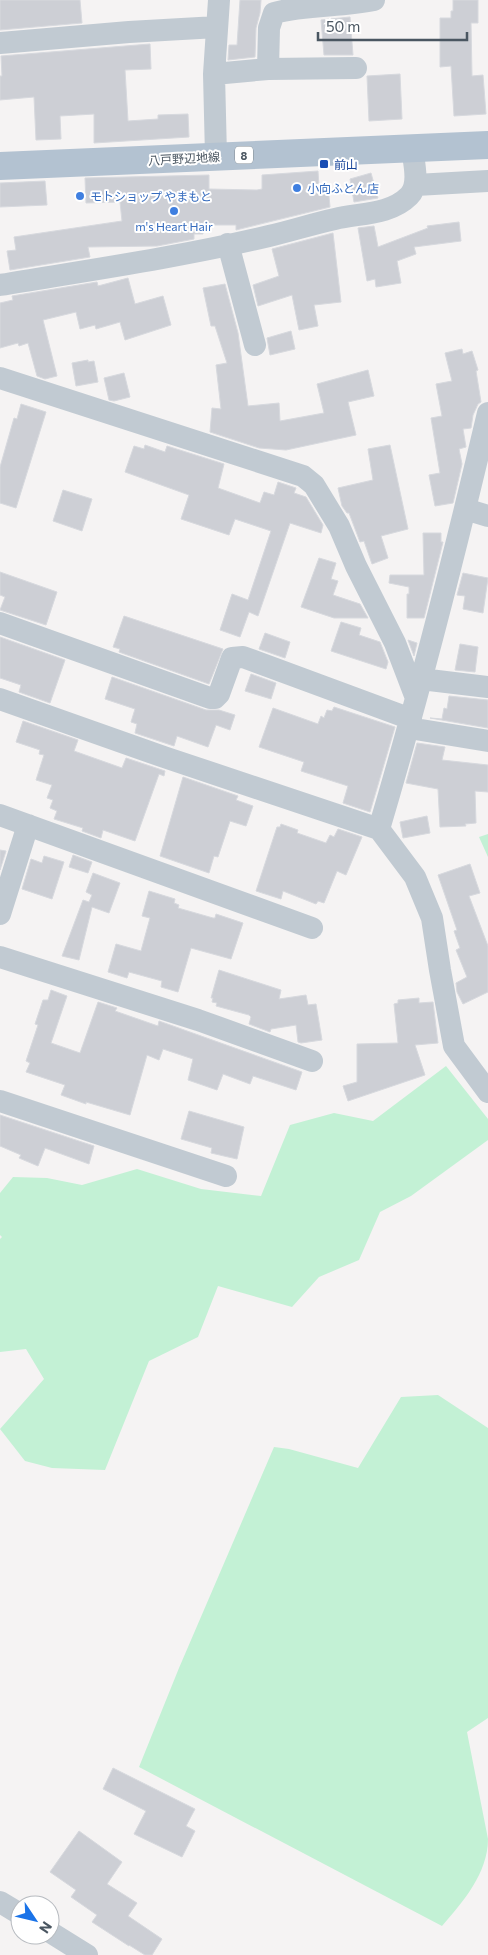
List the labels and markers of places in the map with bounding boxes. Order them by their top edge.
place label: 前山 [334,157,358,171]
marker: 前山 [318,158,330,170]
place label: 小向ふとん店 [307,181,379,195]
marker: 小向ふとん店 [291,182,303,194]
place label: モトショップ やまもと [90,189,212,203]
marker: モトショップ やまもと [74,190,86,202]
marker: m's Heart Hair [168,205,180,217]
place label: m's Heart Hair [135,219,213,233]

